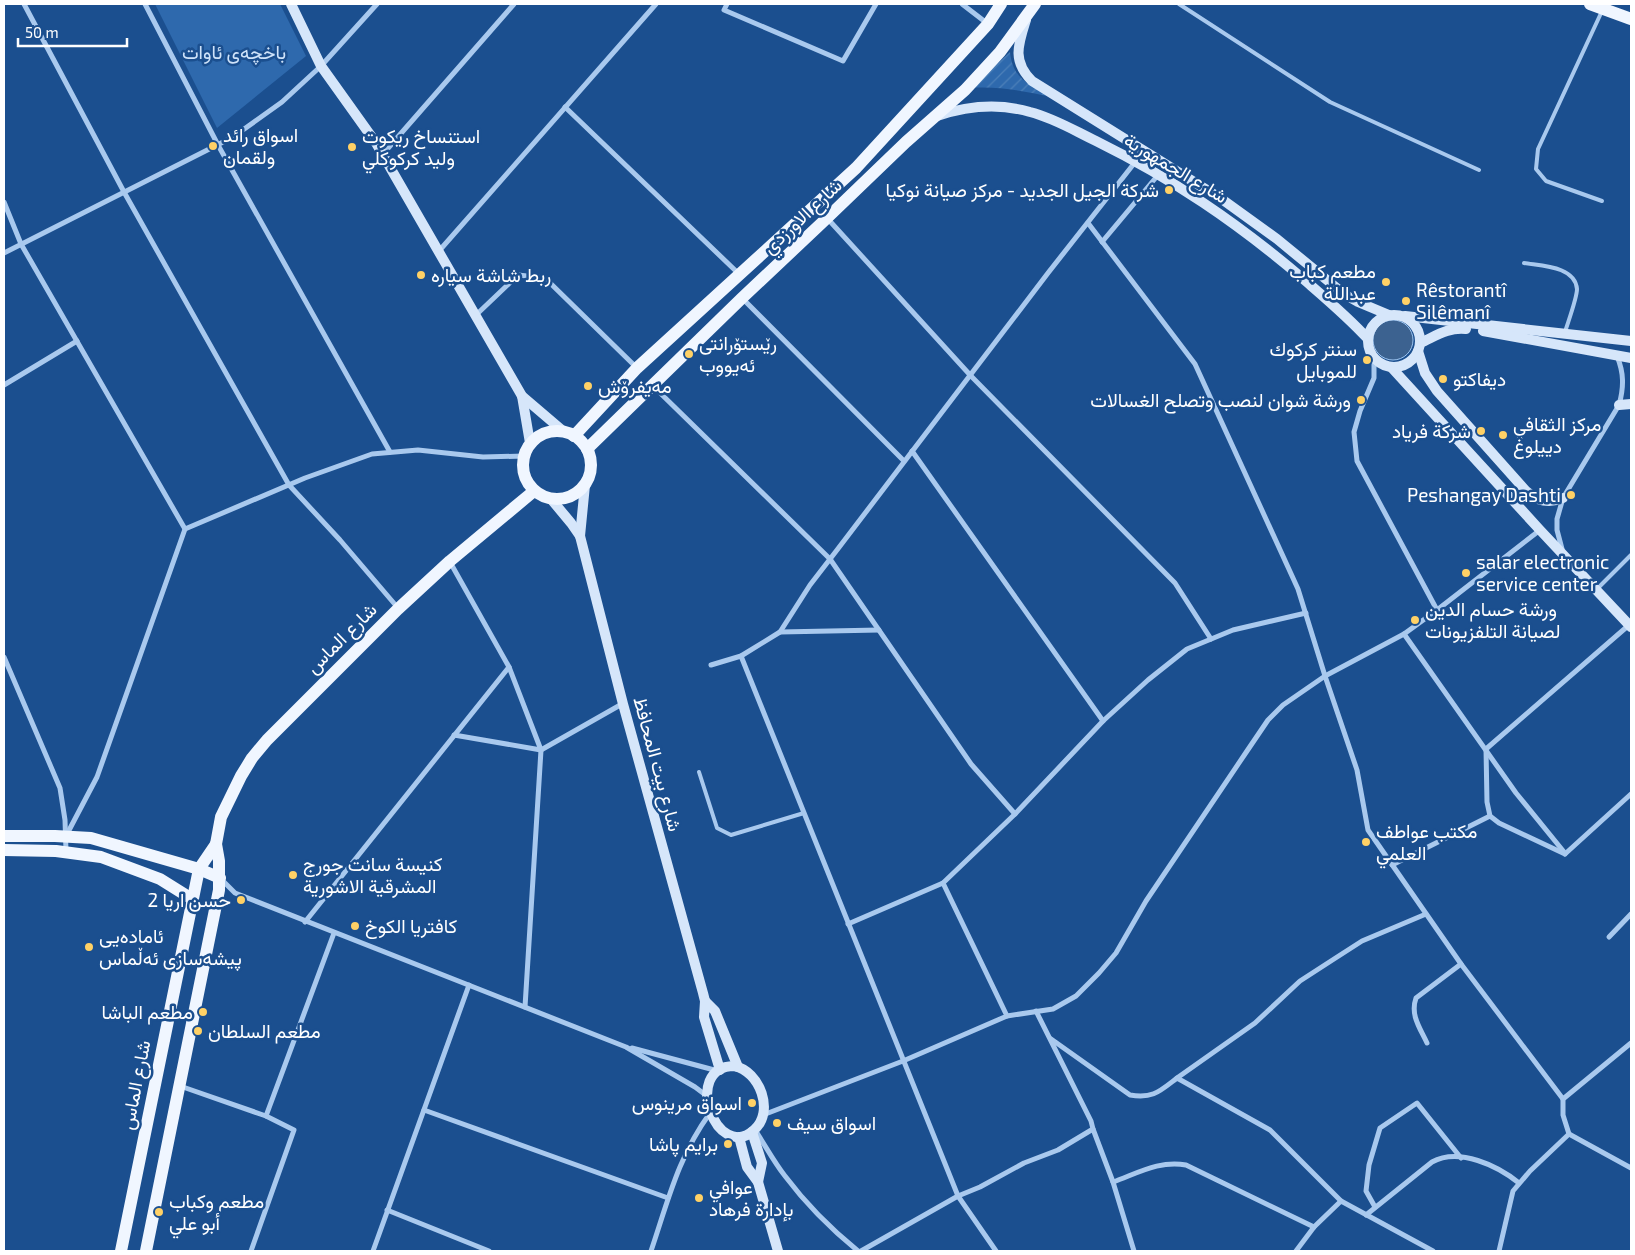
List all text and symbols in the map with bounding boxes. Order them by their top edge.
scale bar [18,15,126,47]
text: 50 m [25,23,59,41]
park label: باخچەی ئاوات [182,40,286,66]
place label: اسواق رائد ولقمان [223,123,298,169]
place label: استنساخ ريكوت وليد كركوكلي [362,124,480,174]
street label: شارع الجمهورية [1119,128,1232,209]
marker: اسواق رائد ولقمان [207,140,219,152]
marker: استنساخ ريكوت وليد كركوكلي [346,141,358,153]
street label: شارع الاورزدي [757,173,849,262]
place label: شركة الجيل الجديد - مركز صيانة نوكيا [885,178,1159,202]
marker: شركة الجيل الجديد - مركز صيانة نوكيا [1163,184,1175,196]
place label: مطعم كباب عبداللة [1289,259,1376,305]
place label: ربط شاشة سياره [431,263,551,287]
marker: ربط شاشة سياره [415,269,427,281]
marker: مطعم كباب عبداللة [1380,276,1392,288]
place label: Rêstorantî Silêmanî [1416,278,1508,323]
marker: Rêstorantî Silêmanî [1400,295,1412,307]
place label: رێستۆرانتی ئەیووب [699,331,777,377]
place label: سنتر كركوك للموبايل [1270,337,1357,383]
marker: رێستۆرانتی ئەیووب [683,348,695,360]
marker: سنتر كركوك للموبايل [1361,354,1373,366]
place label: ديفاكتو [1453,367,1506,391]
marker: ديفاكتو [1437,373,1449,385]
place label: مەیفرۆش [598,374,672,398]
marker: مەیفرۆش [582,380,594,392]
place label: ورشة شوان لنصب وتصلح الغسالات [1090,388,1351,414]
marker: ورشة شوان لنصب وتصلح الغسالات [1355,394,1367,406]
place label: مركز الثقافي دييلوغ [1513,412,1601,459]
place label: شركة فرياد [1392,419,1471,443]
marker: شركة فرياد [1475,425,1487,437]
marker: مركز الثقافي دييلوغ [1497,429,1509,441]
place label: Peshangay Dashti [1407,483,1561,506]
marker: Peshangay Dashti [1565,489,1577,501]
place label: salar electronic service center [1476,550,1609,595]
marker: salar electronic service center [1460,567,1472,579]
street label: شارع الماس [300,597,382,679]
place label: ورشة حسام الدين لصيانة التلفزيونات [1425,597,1561,643]
marker: ورشة حسام الدين لصيانة التلفزيونات [1409,614,1421,626]
street label: شارع بيت المحافظ [627,694,688,834]
place label: مكتب عواطف العلمي [1376,819,1477,869]
marker: مكتب عواطف العلمي [1360,836,1372,848]
place label: كنيسة سانت جورج المشرقية الاشورية [303,852,443,898]
marker: كنيسة سانت جورج المشرقية الاشورية [287,869,299,881]
place label: حسن اريا 2 [148,888,231,912]
marker: حسن اريا 2 [235,894,247,906]
place label: كافتريا الكوخ [365,914,457,939]
marker: كافتريا الكوخ [349,920,361,932]
place label: ئامادەیی پیشەسازی ئەڵماس [99,924,242,972]
marker: ئامادەیی پیشەسازی ئەڵماس [83,941,95,953]
place label: مطعم الباشا [102,1000,193,1025]
marker: مطعم الباشا [197,1006,209,1018]
place label: مطعم السلطان [208,1019,321,1044]
marker: مطعم السلطان [192,1025,204,1037]
street label: شارع الماس [115,1038,156,1132]
place label: اسواق مرينوس [632,1091,742,1115]
marker: اسواق مرينوس [746,1097,758,1109]
place label: اسواق سيف [787,1111,876,1135]
marker: اسواق سيف [771,1117,783,1129]
place label: برایم پاشا [649,1132,718,1158]
marker: برایم پاشا [722,1138,734,1150]
place label: عوافي بإدارة فرهاد [709,1175,793,1222]
place label: مطعم وكباب أبو علي [169,1189,264,1239]
marker: عوافي بإدارة فرهاد [693,1192,705,1204]
marker: مطعم وكباب أبو علي [153,1206,165,1218]

